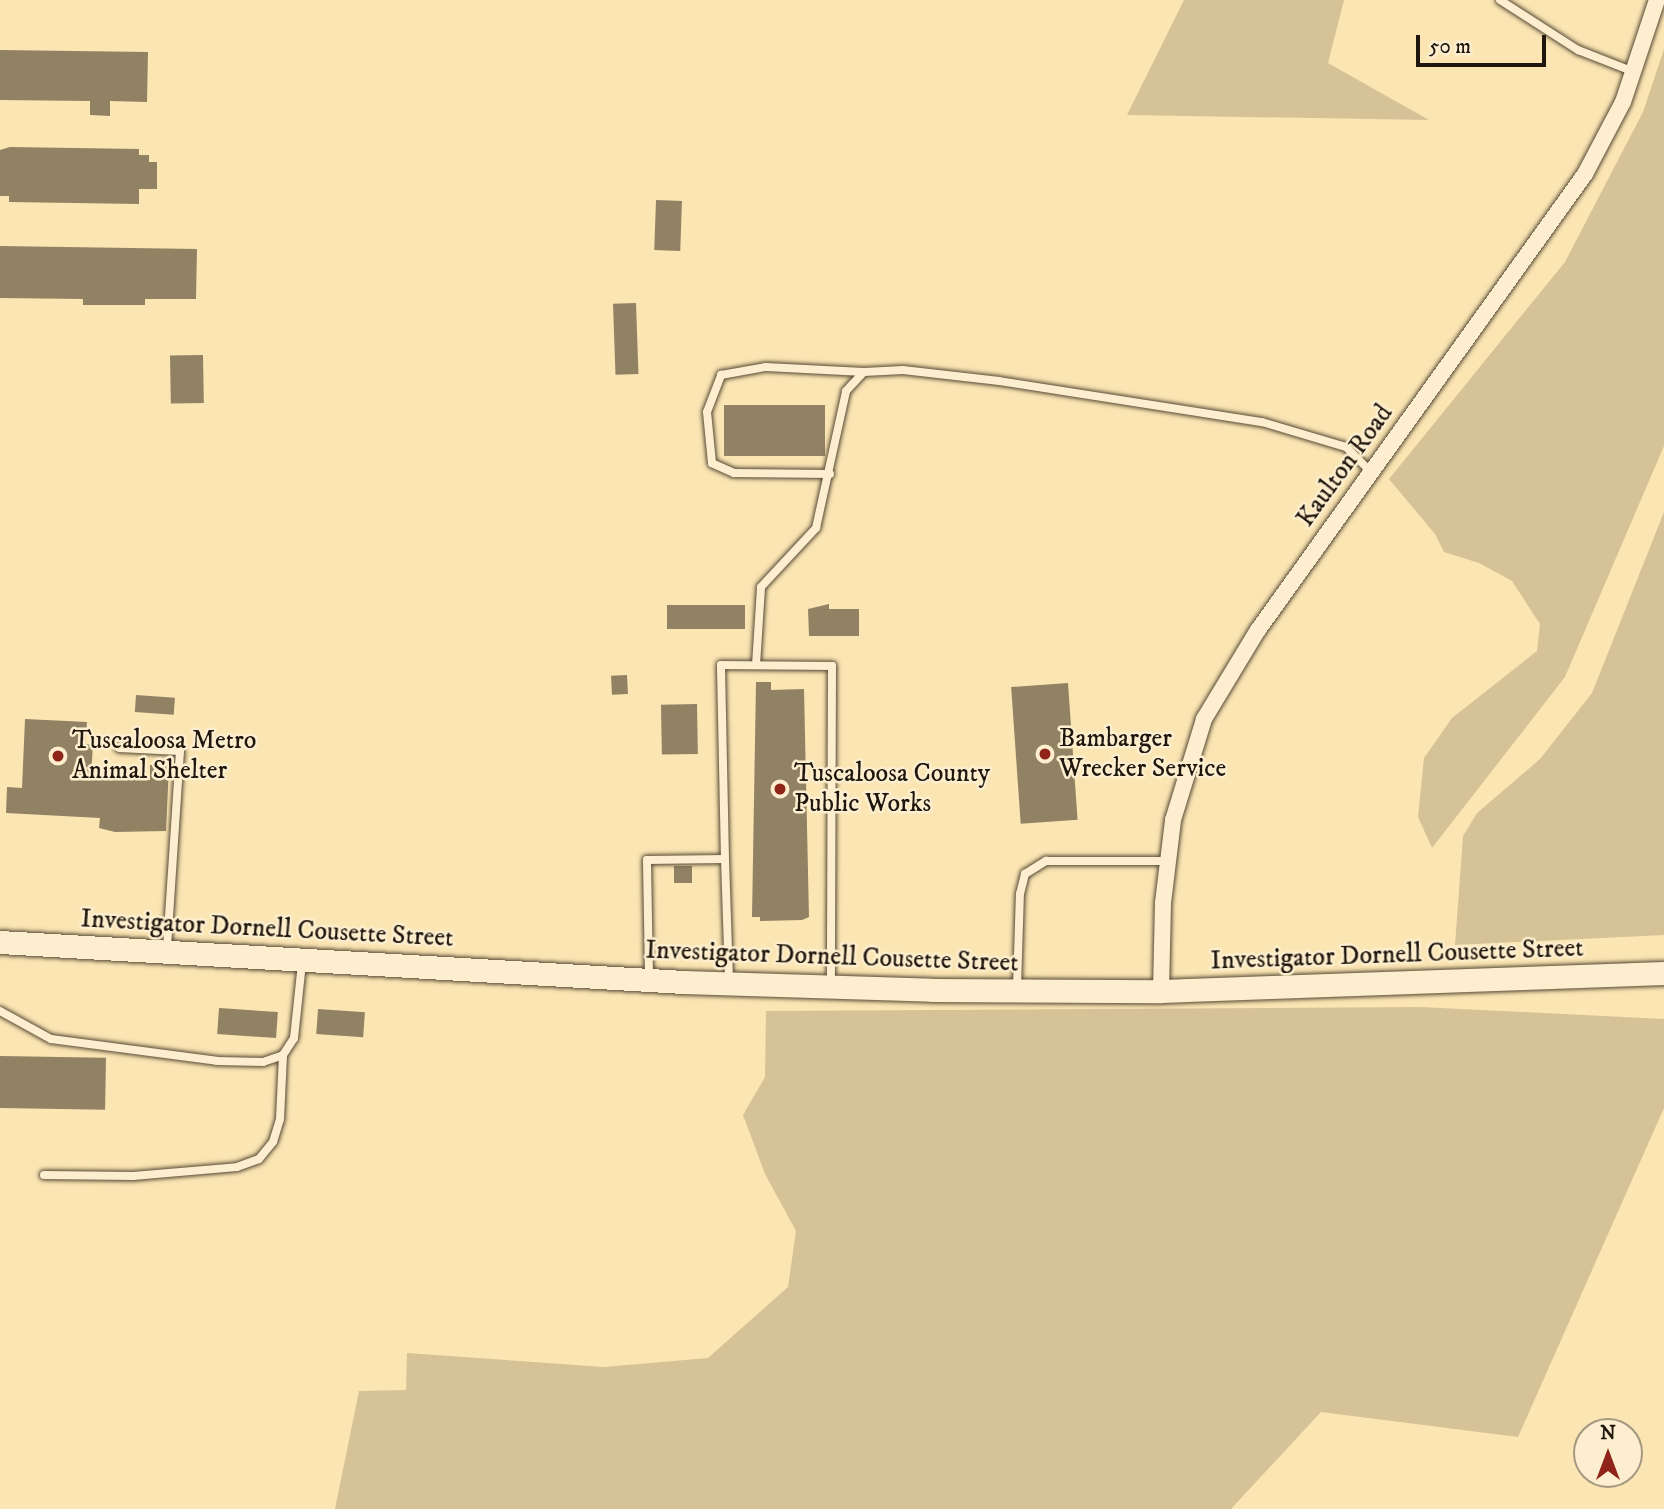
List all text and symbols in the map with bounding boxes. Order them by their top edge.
scale bar [1419,21,1548,65]
text: 50 m [1429,34,1471,60]
street label: Kaulton Road [1290,399,1400,533]
place label: Bambarger Wrecker Service [1059,723,1226,784]
place label: Tuscaloosa Metro Animal Shelter [72,725,256,786]
marker: Bambarger Wrecker Service [1037,746,1053,762]
marker: Tuscaloosa Metro Animal Shelter [50,748,66,764]
place label: Tuscaloosa County Public Works [794,758,990,820]
marker: Tuscaloosa County Public Works [772,781,788,797]
street label: Investigator Dornell Cousette Street [80,904,454,954]
street label: Investigator Dornell Cousette Street [1210,933,1584,977]
street label: Investigator Dornell Cousette Street [645,935,1019,979]
north arrow [1573,1418,1643,1488]
text: N [1600,1422,1616,1445]

